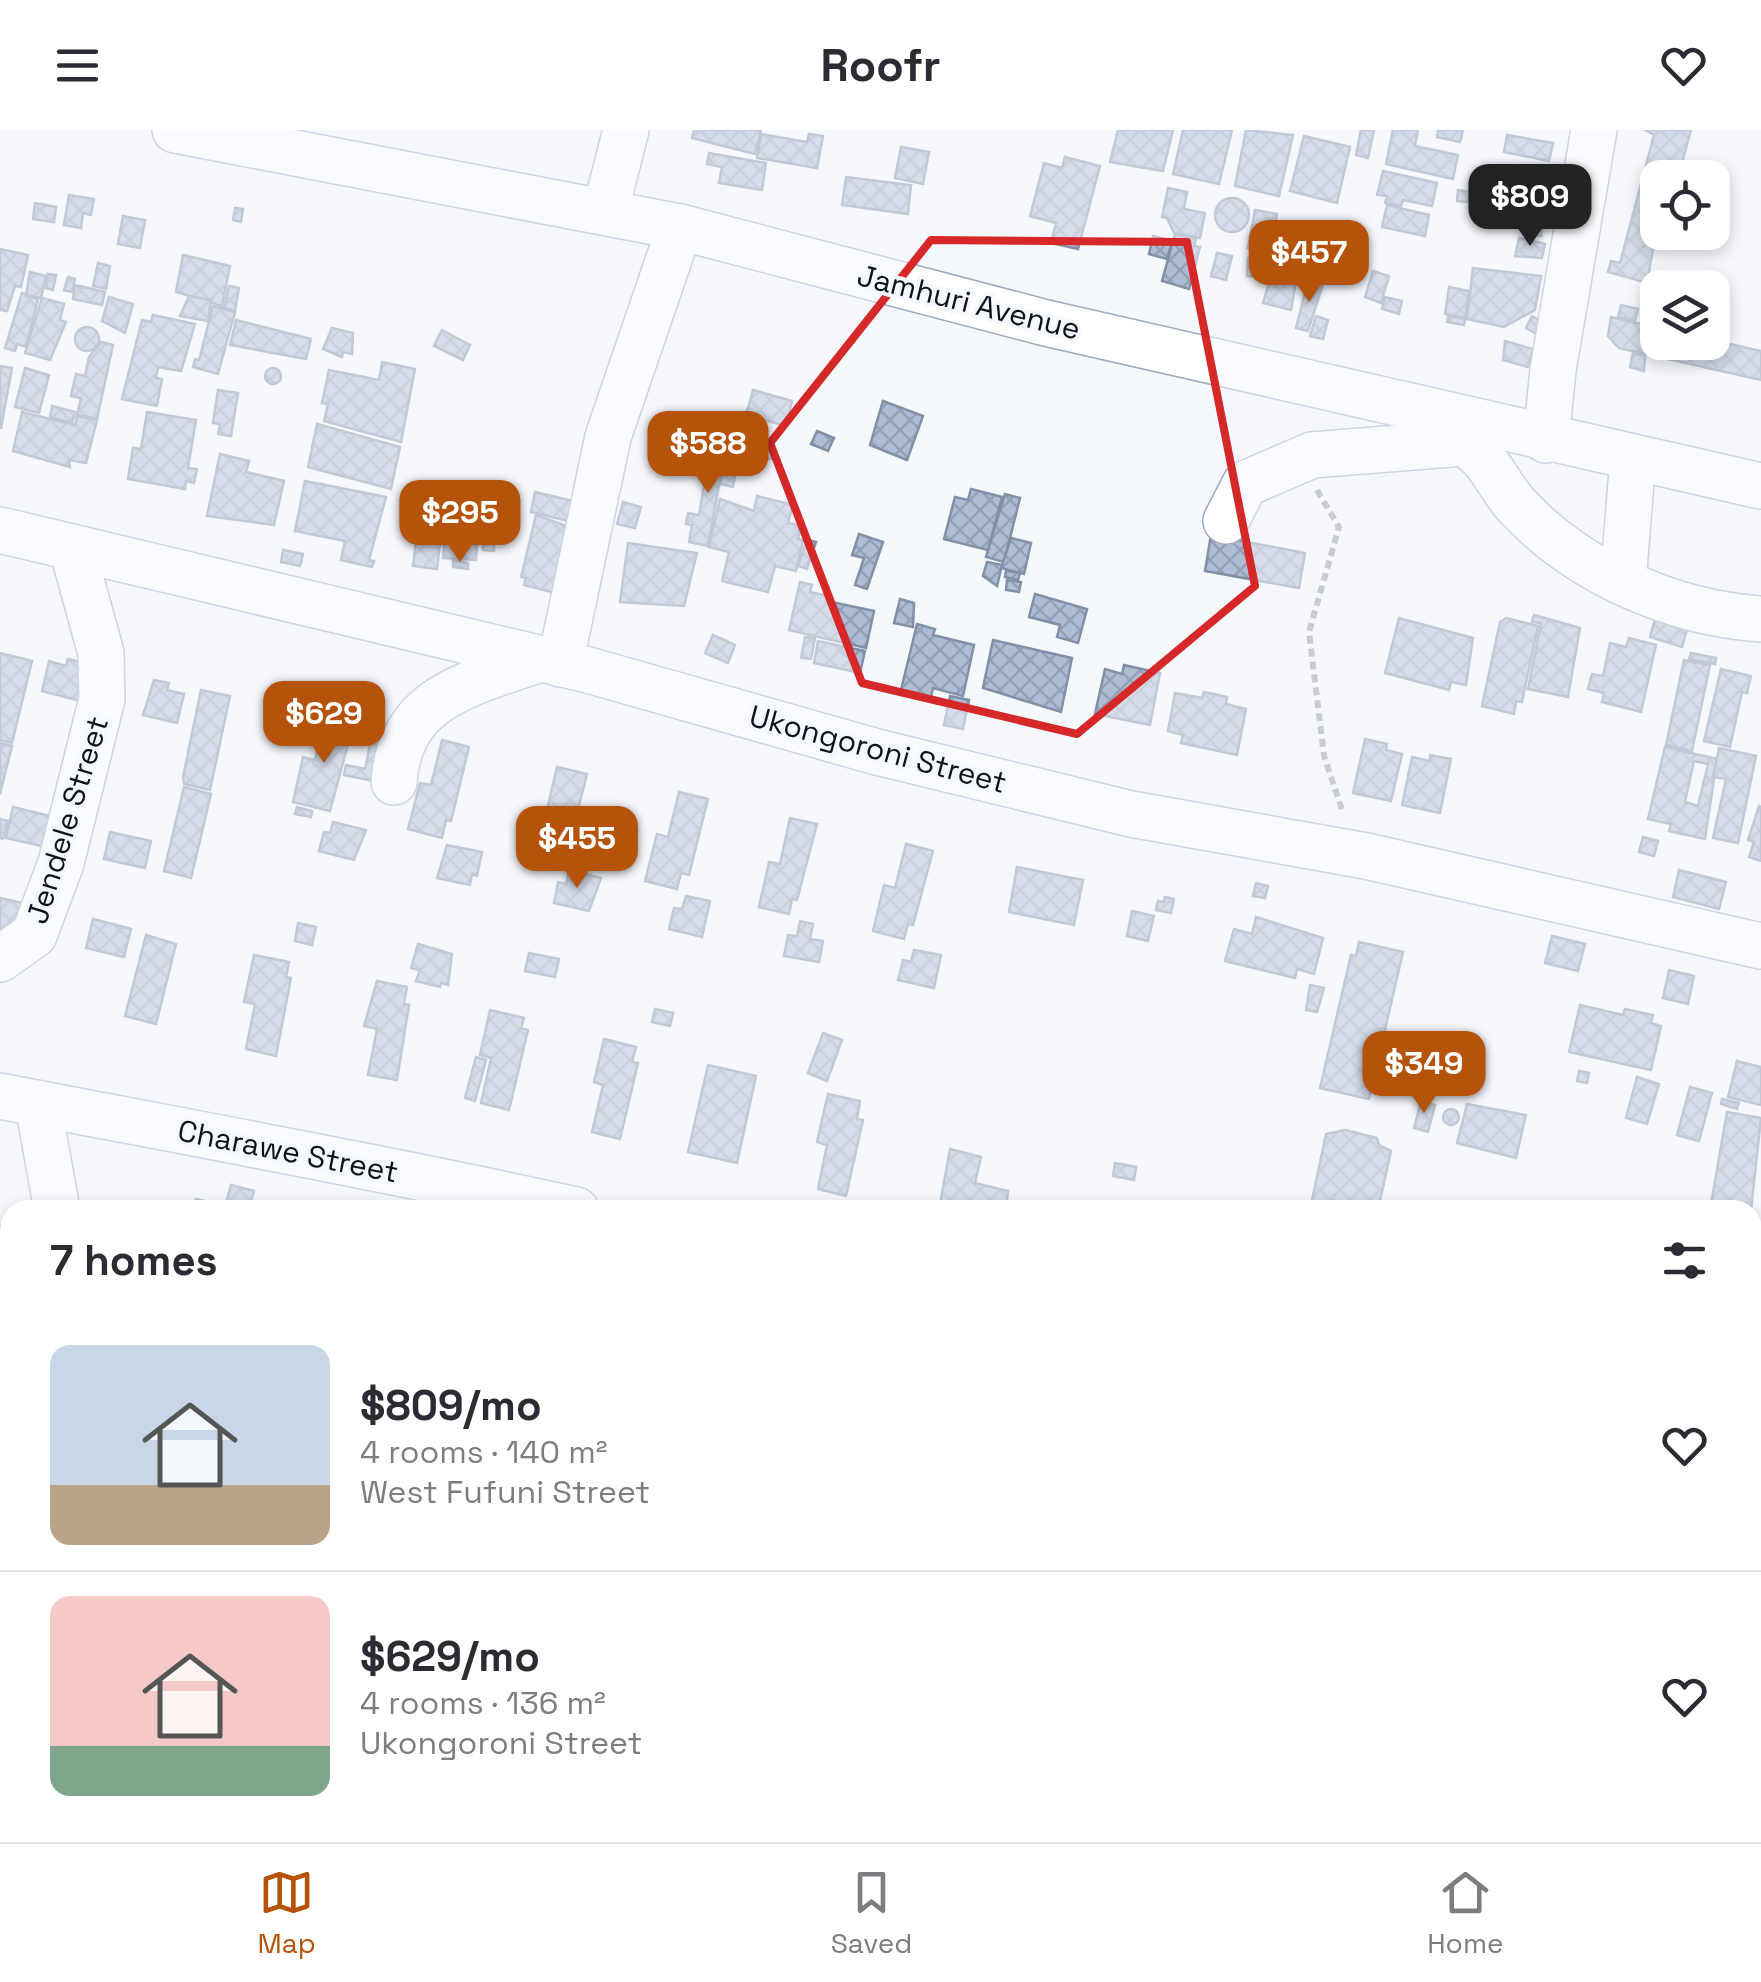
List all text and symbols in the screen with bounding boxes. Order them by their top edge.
text: Roofr [820,37,941,94]
icon: menu [50,38,105,93]
icon: heart [1656,38,1711,93]
map controls [1640,160,1730,360]
button: locate [1640,160,1730,250]
pin: $809 [1471,164,1589,249]
text: $809 [1490,176,1570,216]
pin: $457 [1250,220,1368,305]
text: $457 [1271,232,1347,272]
street label: Jamhuri Avenue [853,255,1085,349]
button: layers [1640,270,1730,360]
pin: $588 [649,411,767,496]
text: $588 [670,423,747,463]
pin: $295 [401,480,519,565]
text: $295 [421,492,499,532]
pin: $629 [265,681,383,766]
text: $629 [285,693,363,733]
street label: Ukongoroni Street [745,696,1011,802]
street label: Jendele Street [17,712,117,928]
pin: $455 [518,806,636,891]
text: $455 [538,818,616,858]
pin: $349 [1365,1031,1483,1116]
text: $349 [1385,1043,1463,1083]
street label: Charawe Street [175,1111,401,1191]
icon: filters [1657,1233,1712,1288]
text: 7 homes [50,1234,218,1287]
text: $809/mo [360,1379,542,1432]
icon: home [130,1385,250,1505]
icon: heart [1657,1418,1712,1473]
text: 4 rooms · 140 m² [360,1432,607,1472]
text: West Fufuni Street [360,1472,650,1512]
text: $629/mo [360,1630,540,1683]
icon: home [130,1636,250,1756]
icon: heart [1657,1669,1712,1724]
text: 4 rooms · 136 m² [360,1683,606,1723]
text: Ukongoroni Street [360,1723,642,1763]
tab: Map [257,1865,316,1961]
tab: Saved [831,1865,912,1961]
tab: Home [1427,1865,1504,1961]

